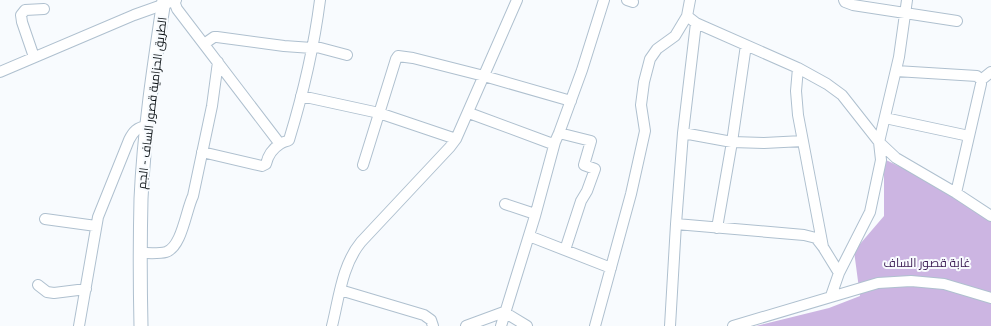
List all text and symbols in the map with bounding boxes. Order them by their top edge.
street label: الطريق الحزامية قصور الساف - الجم [134,16,171,190]
park label: غابة قصور الساف [884,256,970,270]

